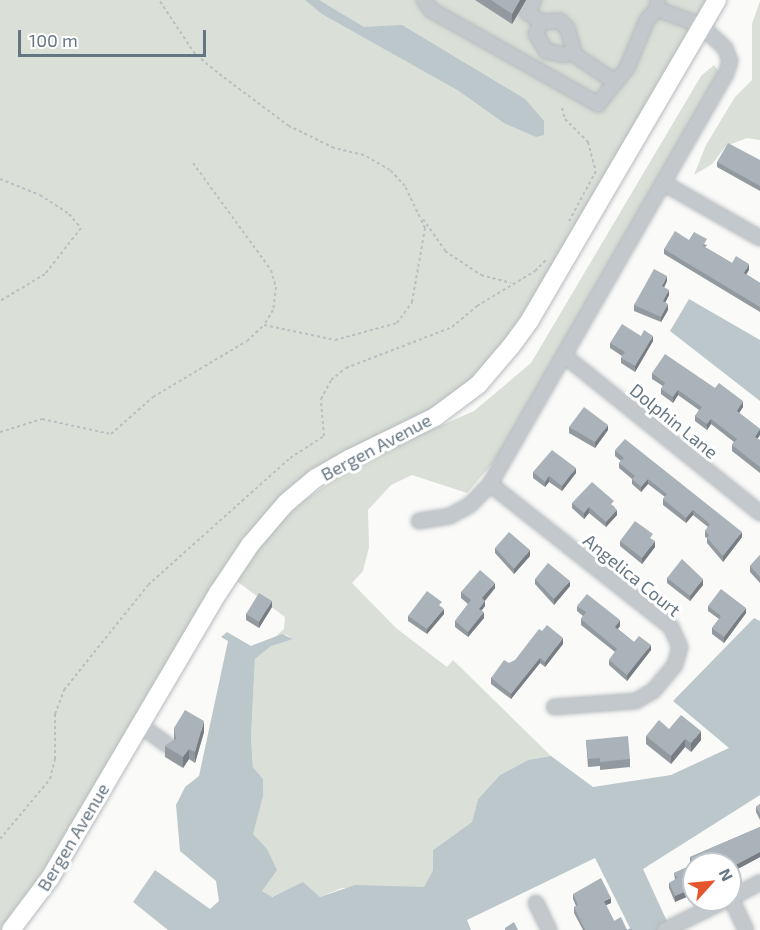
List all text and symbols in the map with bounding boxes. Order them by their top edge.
scale bar [21,18,208,56]
text: 100 m [29,29,78,51]
street label: Dolphin Lane [626,379,722,463]
street label: Bergen Avenue [317,409,435,485]
street label: Angelica Court [579,529,685,621]
street label: Bergen Avenue [32,779,114,895]
north arrow [682,852,742,912]
text: N [716,865,738,884]

